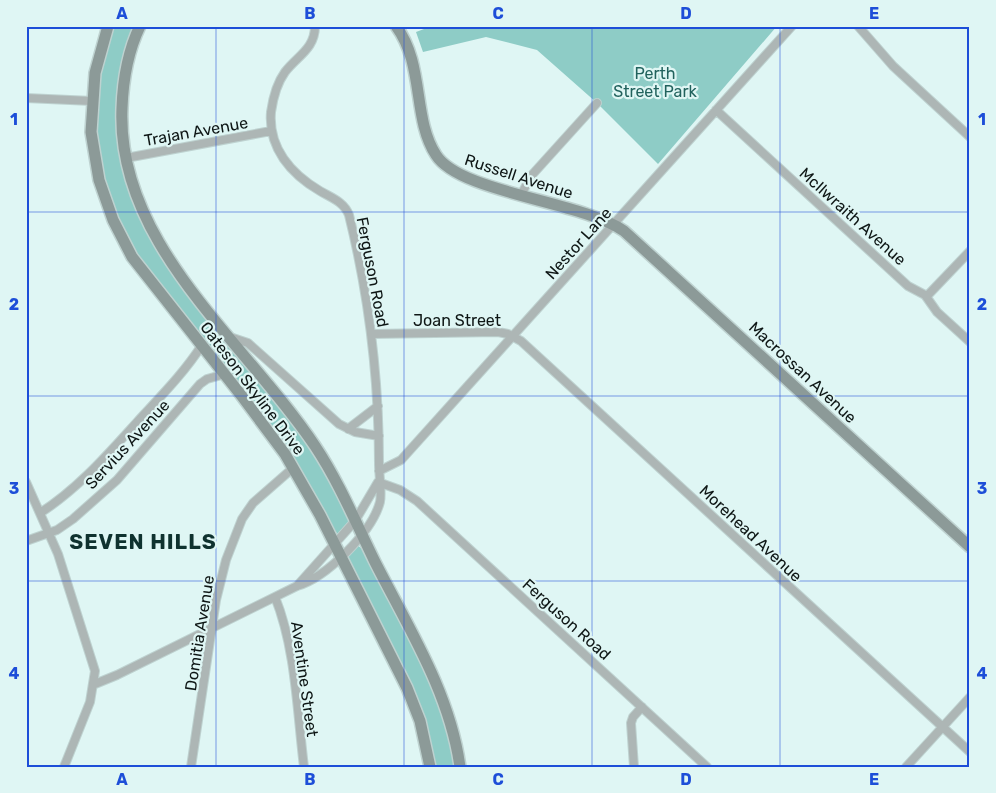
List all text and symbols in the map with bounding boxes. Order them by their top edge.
text: A [116,4,128,23]
text: B [304,4,316,23]
text: C [492,4,504,23]
text: D [680,4,692,23]
text: E [869,4,879,23]
park label: Perth Street Park [613,64,697,101]
text: 1 [10,110,18,129]
text: 1 [978,110,986,129]
street label: Trajan Avenue [143,113,249,150]
street label: Russell Avenue [462,150,575,203]
street label: McIlwraith Avenue [795,164,910,269]
street label: Nestor Lane [541,204,615,283]
street label: Ferguson Road [352,215,393,329]
text: 2 [9,295,19,314]
text: 2 [977,295,987,314]
street label: Joan Street [413,311,501,330]
street label: Oateson Skyline Drive [196,318,309,459]
street label: Macrossan Avenue [745,318,860,427]
street label: Servius Avenue [81,396,174,493]
text: 3 [9,479,19,498]
text: 3 [977,479,987,498]
street label: Morehead Avenue [695,481,806,586]
district label: SEVEN HILLS [69,529,217,554]
street label: Domitia Avenue [181,574,218,692]
street label: Ferguson Road [519,575,615,664]
street label: Aventine Street [287,620,322,738]
text: 4 [9,664,20,683]
text: 4 [977,664,988,683]
text: A [116,770,128,789]
text: B [304,770,316,789]
text: C [492,770,504,789]
text: D [680,770,692,789]
text: E [869,770,879,789]

